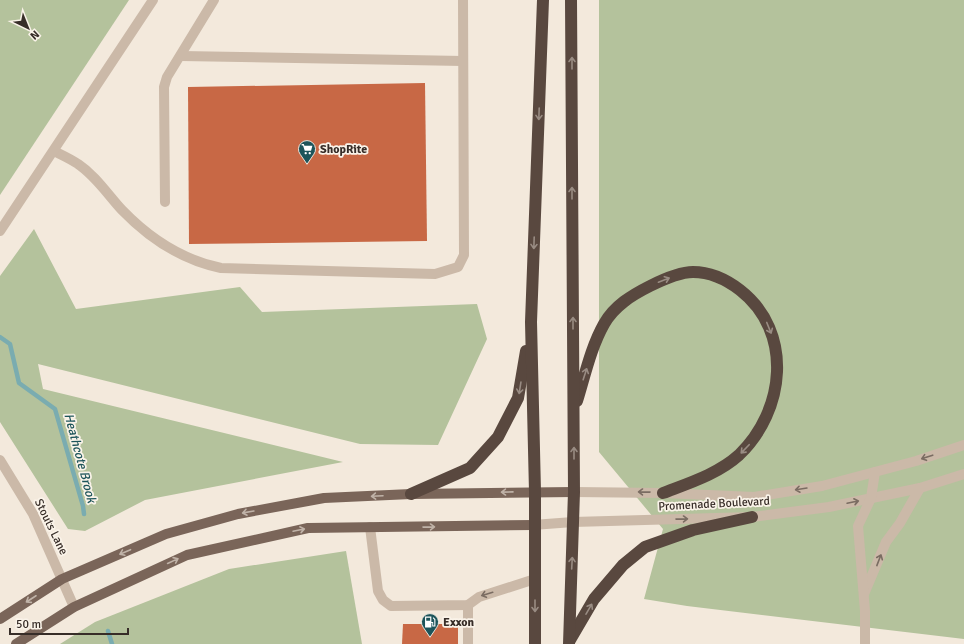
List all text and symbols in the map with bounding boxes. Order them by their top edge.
north arrow [8,8,48,48]
text: N [27,28,42,42]
one-way arrow [568,57,576,70]
one-way arrow [535,107,542,120]
supermarket icon: ShopRite [297,139,317,164]
place label: ShopRite [320,142,367,157]
one-way arrow [568,187,576,200]
one-way arrow [530,236,538,249]
one-way arrow [658,275,670,283]
one-way arrow [569,317,577,330]
one-way arrow [766,322,773,334]
one-way arrow [582,368,589,381]
one-way arrow [516,381,524,394]
water label: Heathcote Brook [60,411,100,506]
one-way arrow [740,444,750,454]
one-way arrow [570,447,578,460]
one-way arrow [921,454,934,461]
one-way arrow [795,485,808,493]
one-way arrow [501,488,514,496]
one-way arrow [638,489,651,496]
one-way arrow [371,492,384,499]
street label: Promenade Boulevard [658,494,770,514]
street label: Stouts Lane [31,497,71,557]
one-way arrow [846,497,859,505]
one-way arrow [242,509,255,517]
one-way arrow [675,515,688,523]
one-way arrow [422,523,435,530]
one-way arrow [292,526,305,534]
one-way arrow [119,549,131,556]
one-way arrow [875,555,883,567]
one-way arrow [167,557,179,564]
one-way arrow [569,557,576,570]
one-way arrow [481,591,493,599]
one-way arrow [26,595,37,603]
one-way arrow [531,599,539,612]
one-way arrow [585,603,593,615]
scale bar [10,610,128,636]
fuel station icon: Exxon [420,612,440,637]
place label: Exxon [443,615,475,630]
text: 50 m [16,617,41,632]

